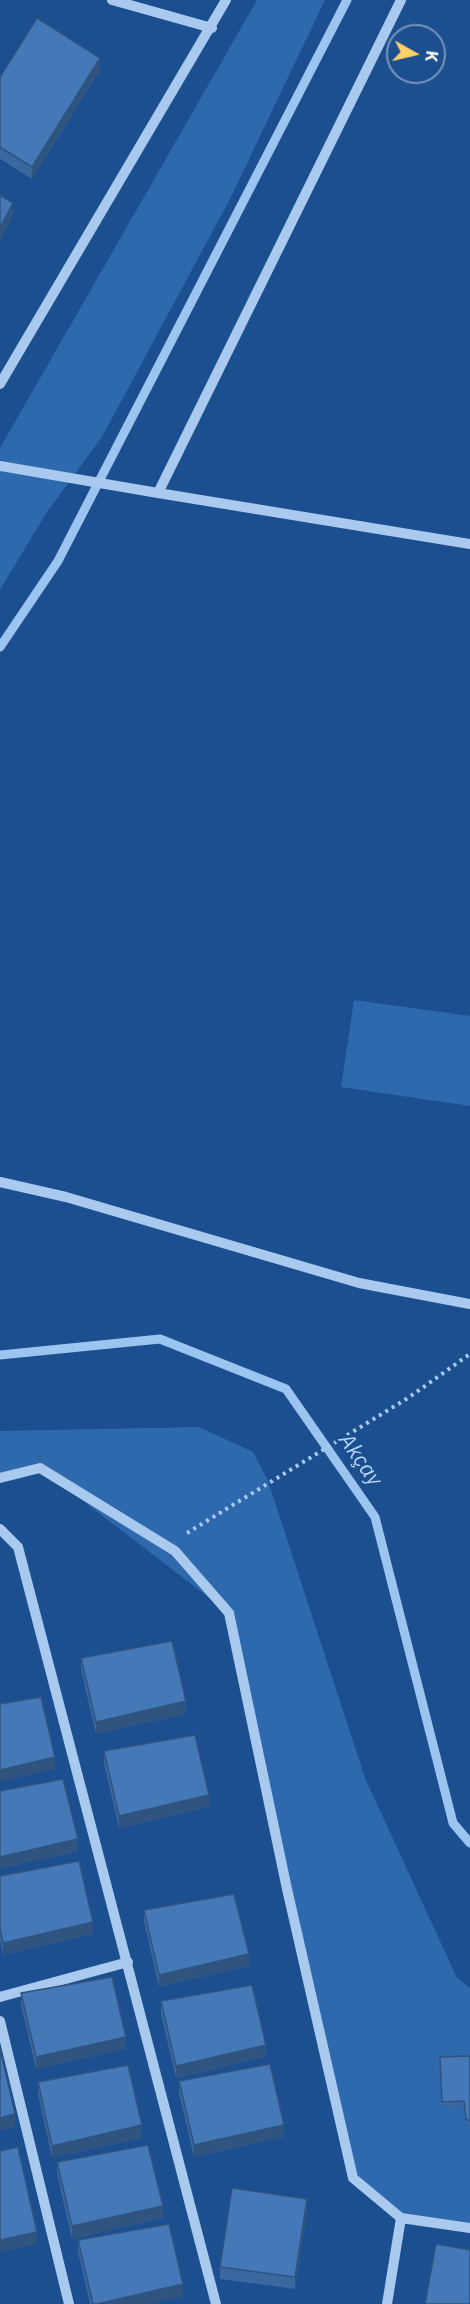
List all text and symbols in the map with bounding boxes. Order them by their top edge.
north arrow [386,24,446,84]
text: K [421,49,443,63]
water label: Akçay [332,1428,388,1492]

